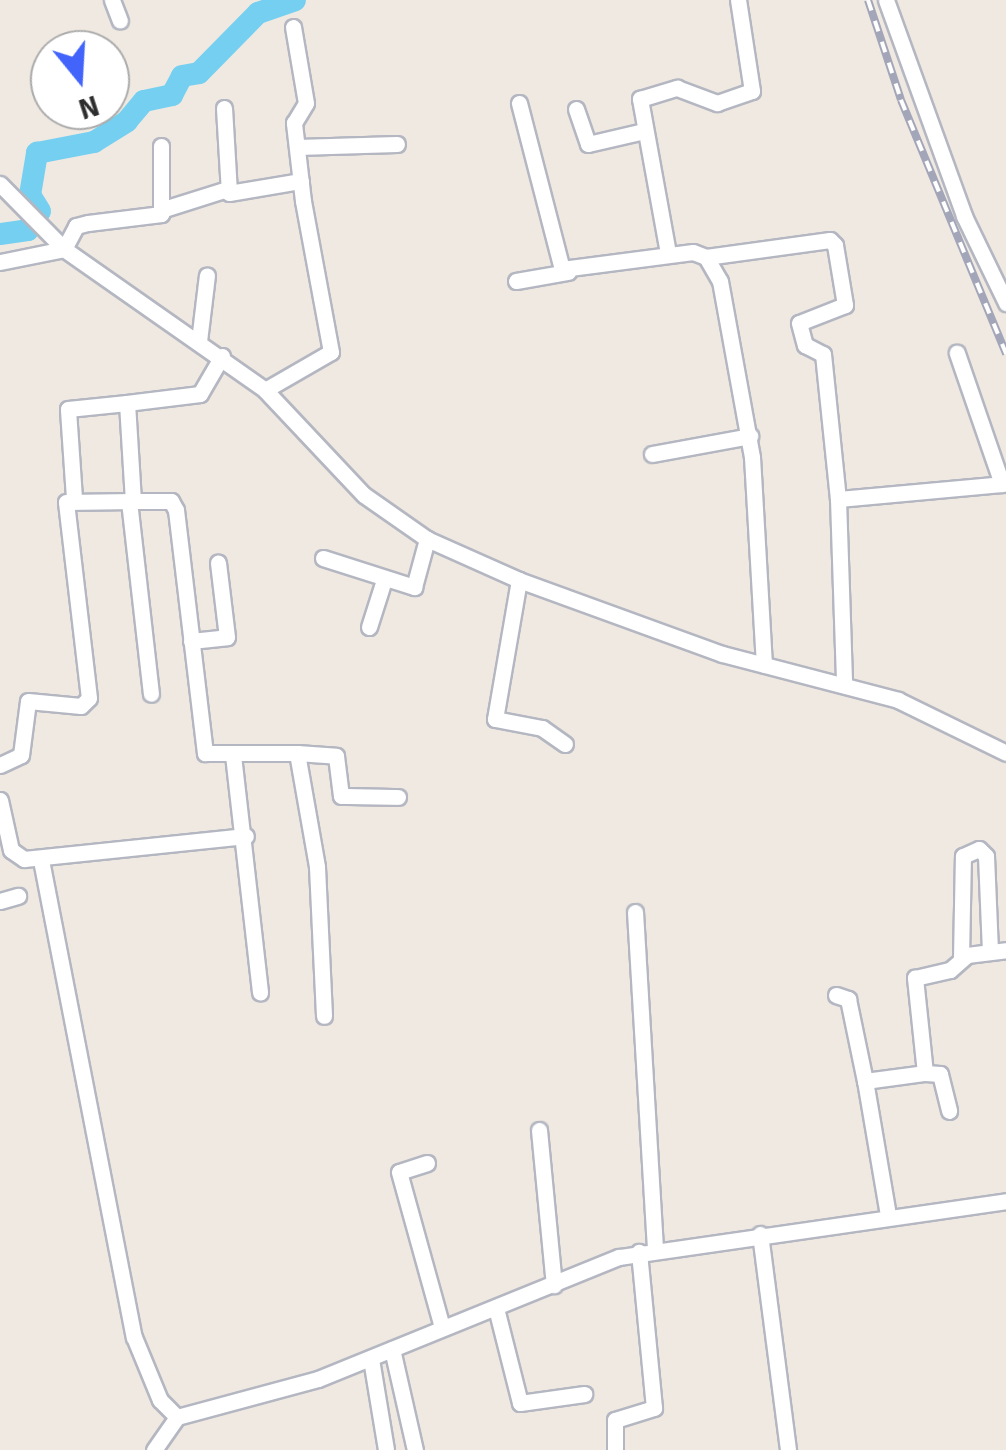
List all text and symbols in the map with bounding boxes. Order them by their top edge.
north arrow [30,30,130,130]
text: N [74,87,103,126]

